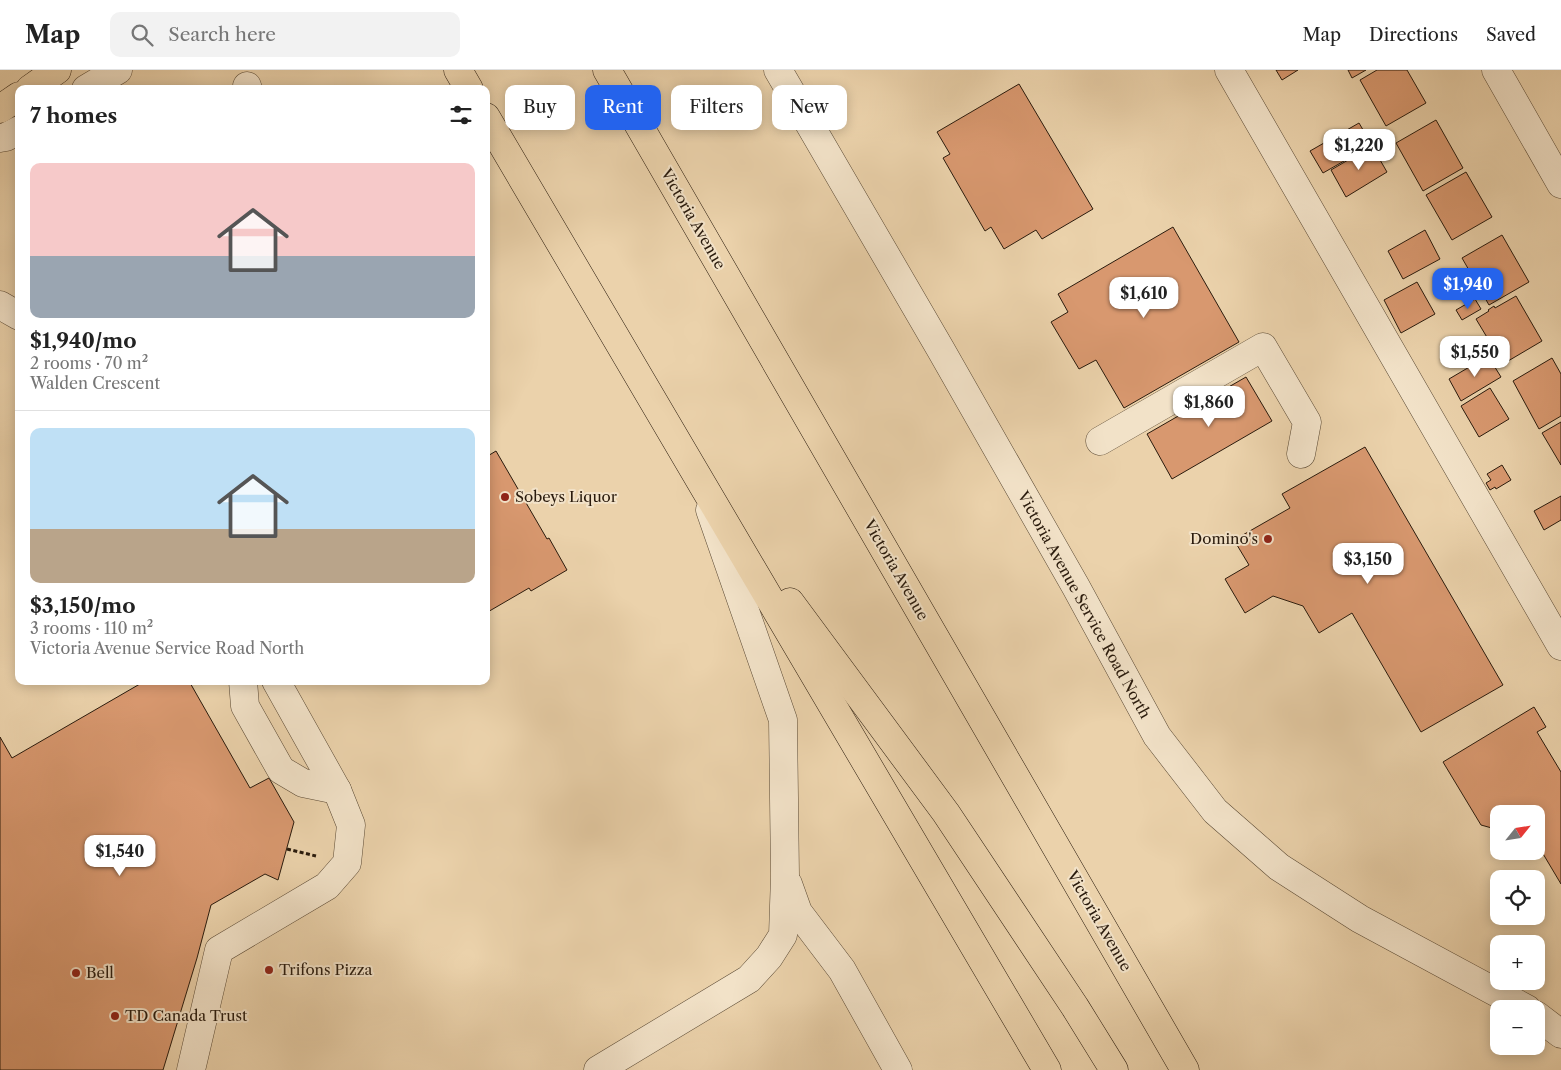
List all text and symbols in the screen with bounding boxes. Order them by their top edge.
search box [110,12,460,57]
text: Map [25,20,80,49]
icon: search [128,21,156,49]
text: Search here [168,23,276,46]
text: Map [1302,24,1341,46]
text: Directions [1369,24,1458,46]
text: Saved [1486,24,1536,46]
chip: Buy [505,85,575,130]
chip: Rent [585,85,661,130]
chip: Filters [671,85,762,130]
chip: New [772,85,847,130]
icon: filters [447,101,475,129]
text: 7 homes [30,103,117,128]
pin: $1,220 [1318,128,1400,171]
text: $1,220 [1334,135,1384,155]
street label: Victoria Avenue [656,164,730,272]
icon: home [208,195,298,285]
pin: $1,940 [1427,268,1509,310]
text: $1,940 [1443,274,1493,294]
pin: $1,610 [1103,276,1185,319]
text: $1,610 [1120,283,1168,303]
text: $1,940/mo [30,328,137,353]
pin: $1,550 [1434,336,1516,378]
text: $1,550 [1451,342,1499,362]
text: 2 rooms · 70 m² [30,353,148,373]
text: Walden Crescent [30,373,160,393]
pin: $1,860 [1168,386,1250,428]
text: $1,860 [1184,392,1234,412]
icon: home [208,461,298,551]
place label: Sobeys Liquor [515,487,618,506]
street label: Victoria Avenue Service Road North [1013,487,1155,722]
marker: Sobeys Liquor [499,491,511,503]
street label: Victoria Avenue [859,515,933,623]
place label: Domino's [1190,529,1258,548]
marker: Domino's [1262,533,1274,545]
pin: $3,150 [1327,542,1409,585]
text: $3,150 [1344,549,1392,569]
text: $3,150/mo [30,593,136,618]
text: 3 rooms · 110 m² [30,618,153,638]
text: Victoria Avenue Service Road North [30,638,304,658]
north arrow [1490,805,1545,860]
map controls [1490,805,1545,1055]
pin: $1,540 [79,834,161,877]
text: $1,540 [95,841,145,861]
street label: Victoria Avenue [1062,866,1136,974]
button: locate [1490,870,1545,925]
button: + [1490,935,1545,990]
place label: Trifons Pizza [279,960,372,979]
place label: Bell [86,963,114,982]
marker: Trifons Pizza [263,964,275,976]
marker: Bell [70,967,82,979]
button: − [1490,1000,1545,1055]
place label: TD Canada Trust [125,1006,248,1025]
marker: TD Canada Trust [109,1010,121,1022]

